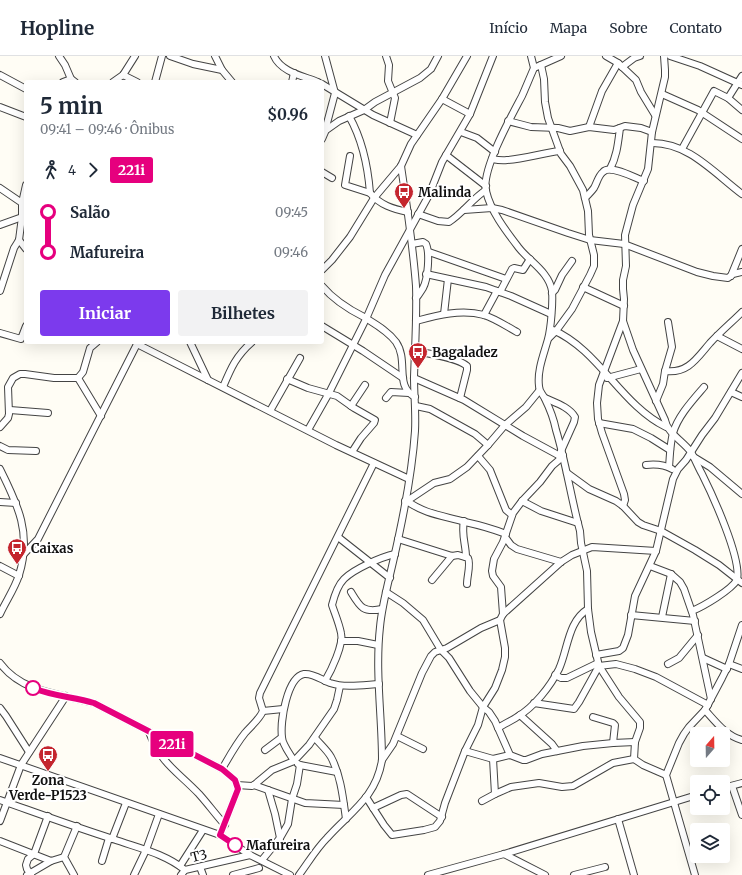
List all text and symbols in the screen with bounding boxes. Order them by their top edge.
text: Hopline [20,16,94,40]
text: Início [489,19,528,37]
text: Mapa [550,19,587,37]
text: Sobre [609,19,648,37]
text: Contato [670,19,722,37]
text: 5 min [40,92,103,120]
text: $0.96 [267,105,308,124]
text: 09:41 – 09:46 · Ônibus [40,121,174,138]
icon: walk [40,159,62,181]
icon: forward [82,159,104,181]
text: 221i [118,161,145,179]
text: 4 [68,162,76,179]
bus stop icon: Malinda [393,181,415,209]
place label: Malinda [418,184,471,201]
text: Salão [70,203,110,222]
text: 09:45 [275,204,308,221]
text: Mafureira [70,243,144,262]
text: 09:46 [274,244,308,261]
button: Iniciar [40,290,170,336]
button: Bilhetes [178,290,308,336]
bus stop icon: Bagaladez [407,341,429,369]
place label: Bagaladez [432,344,498,361]
bus stop icon: Caixas [6,537,28,565]
place label: Caixas [31,540,74,557]
unlabelled marker [25,680,41,696]
north arrow [690,727,730,767]
map controls [690,727,730,863]
line badge: 221i [144,731,200,757]
text: 221i [158,735,186,753]
bus stop icon: Zona Verde-P1523 [37,744,59,772]
place label: Zona Verde-P1523 [8,772,87,804]
button: locate [690,775,730,815]
button: layers [690,823,730,863]
marker: Mafureira [227,837,243,853]
place label: Mafureira [246,837,310,854]
street label: T3 [189,846,209,866]

